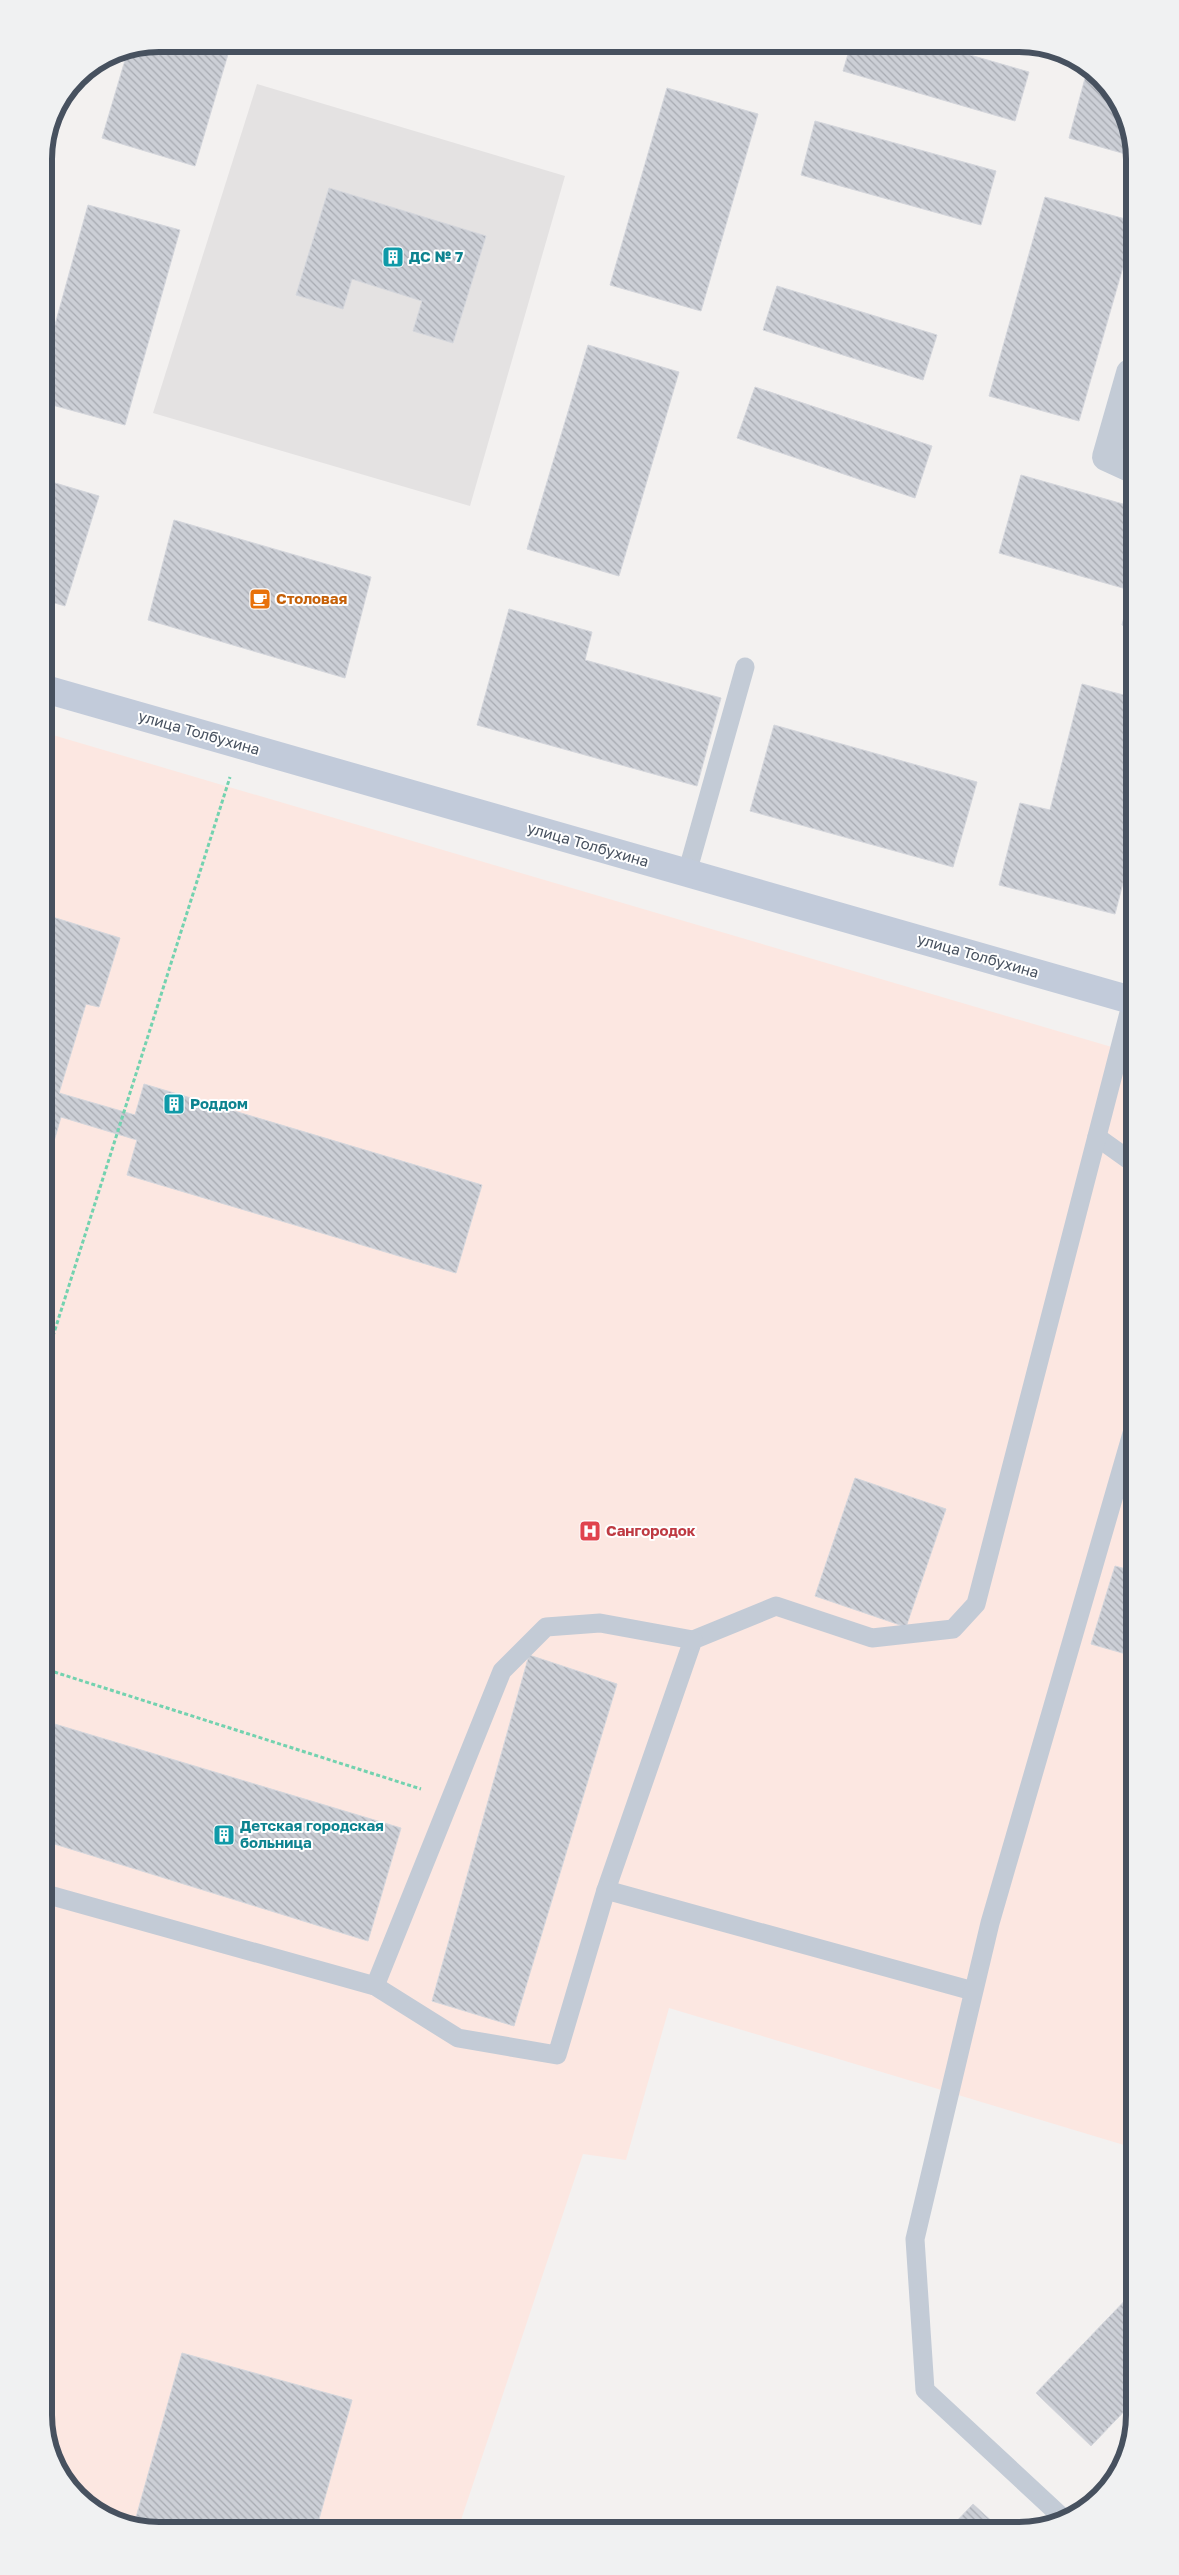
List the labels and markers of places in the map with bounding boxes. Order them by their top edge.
building icon: ДС № 7 [381,245,405,269]
place label: ДС № 7 [409,247,463,265]
cafe icon: Столовая [248,587,272,611]
place label: Столовая [276,589,347,607]
building icon: Роддом [162,1092,186,1116]
place label: Роддом [190,1094,248,1112]
hospital icon: Сангородок [578,1519,602,1543]
place label: Сангородок [606,1521,696,1539]
place label: Детская городская больница [240,1816,384,1851]
building icon: Детская городская больница [212,1823,236,1847]

